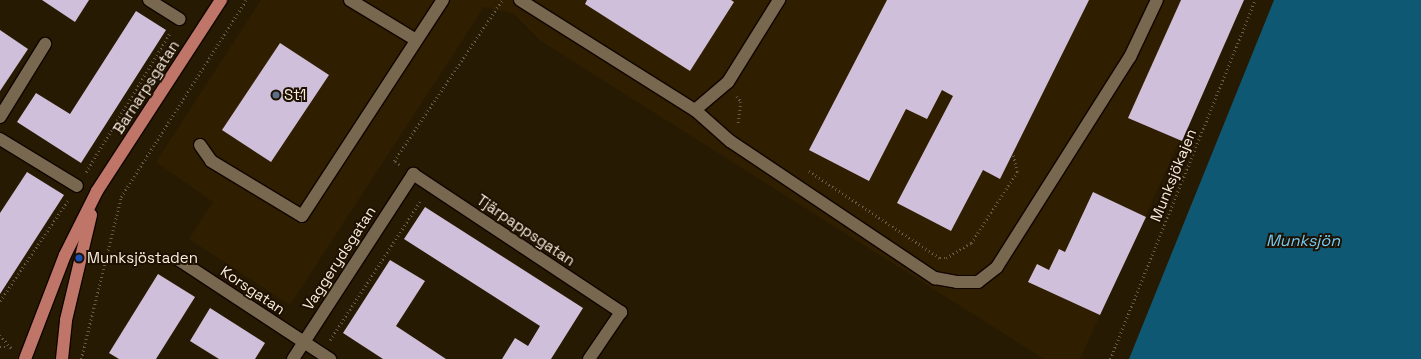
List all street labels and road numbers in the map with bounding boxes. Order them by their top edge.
street label: Barnarpsgatan [109,37,183,137]
street label: Munksjökajen [1146,126,1200,224]
street label: Tjärpappsgatan [473,190,579,270]
street label: Vaggerydsgatan [299,203,379,313]
street label: Korsgatan [217,262,289,318]

